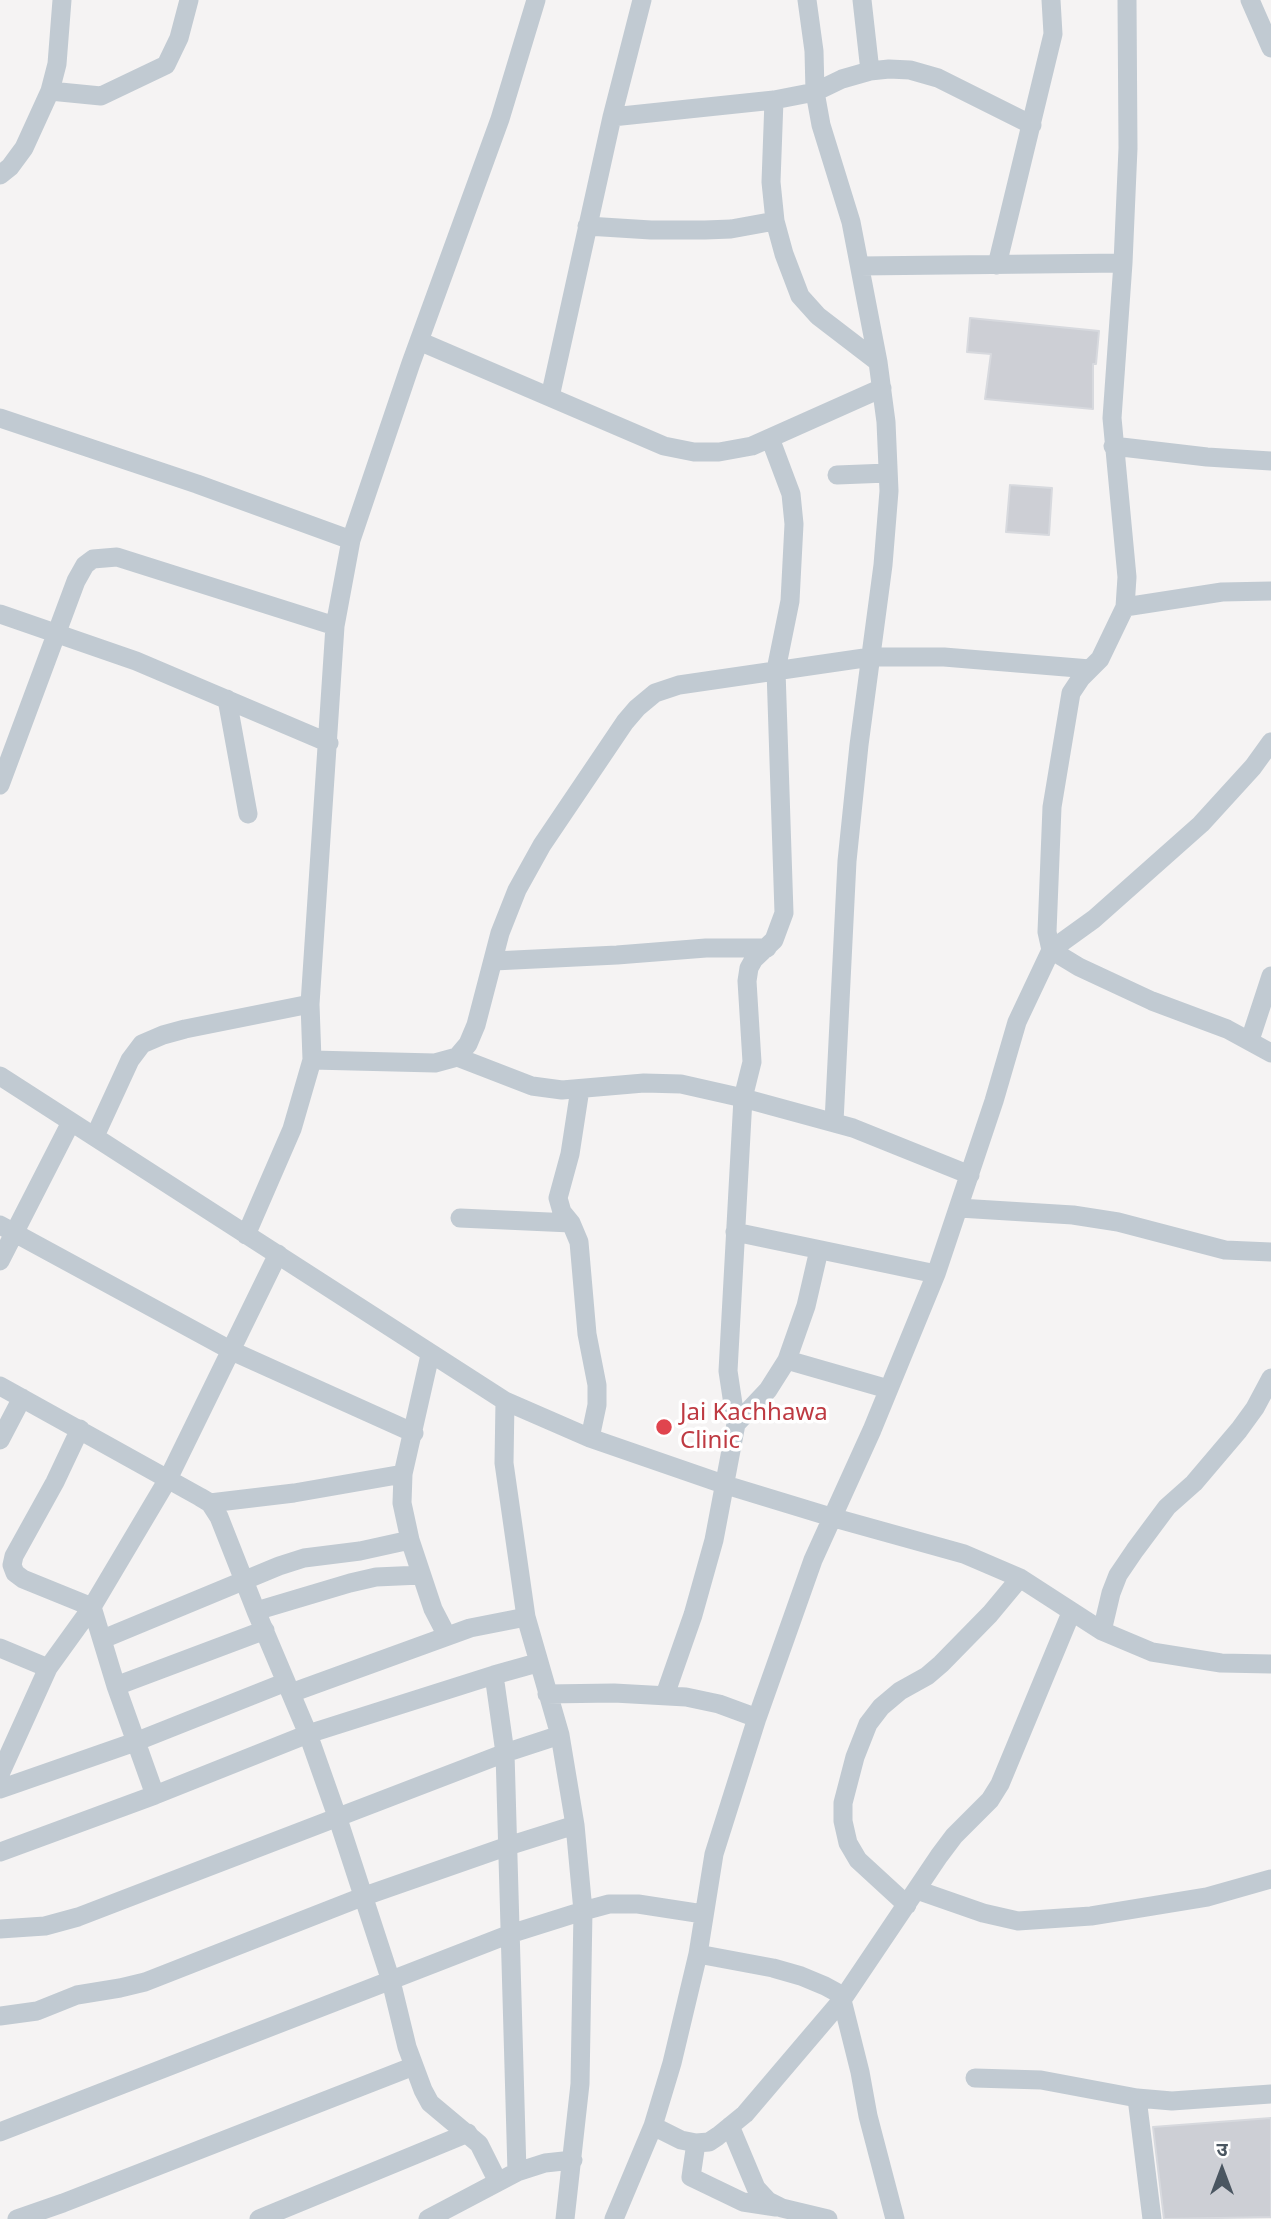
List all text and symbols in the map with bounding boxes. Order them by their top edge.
place label: Jai Kachhawa Clinic [680,1399,828,1455]
marker: Jai Kachhawa Clinic [654,1417,674,1437]
north arrow [1187,2135,1257,2205]
text: उ [1216,2136,1228,2162]

